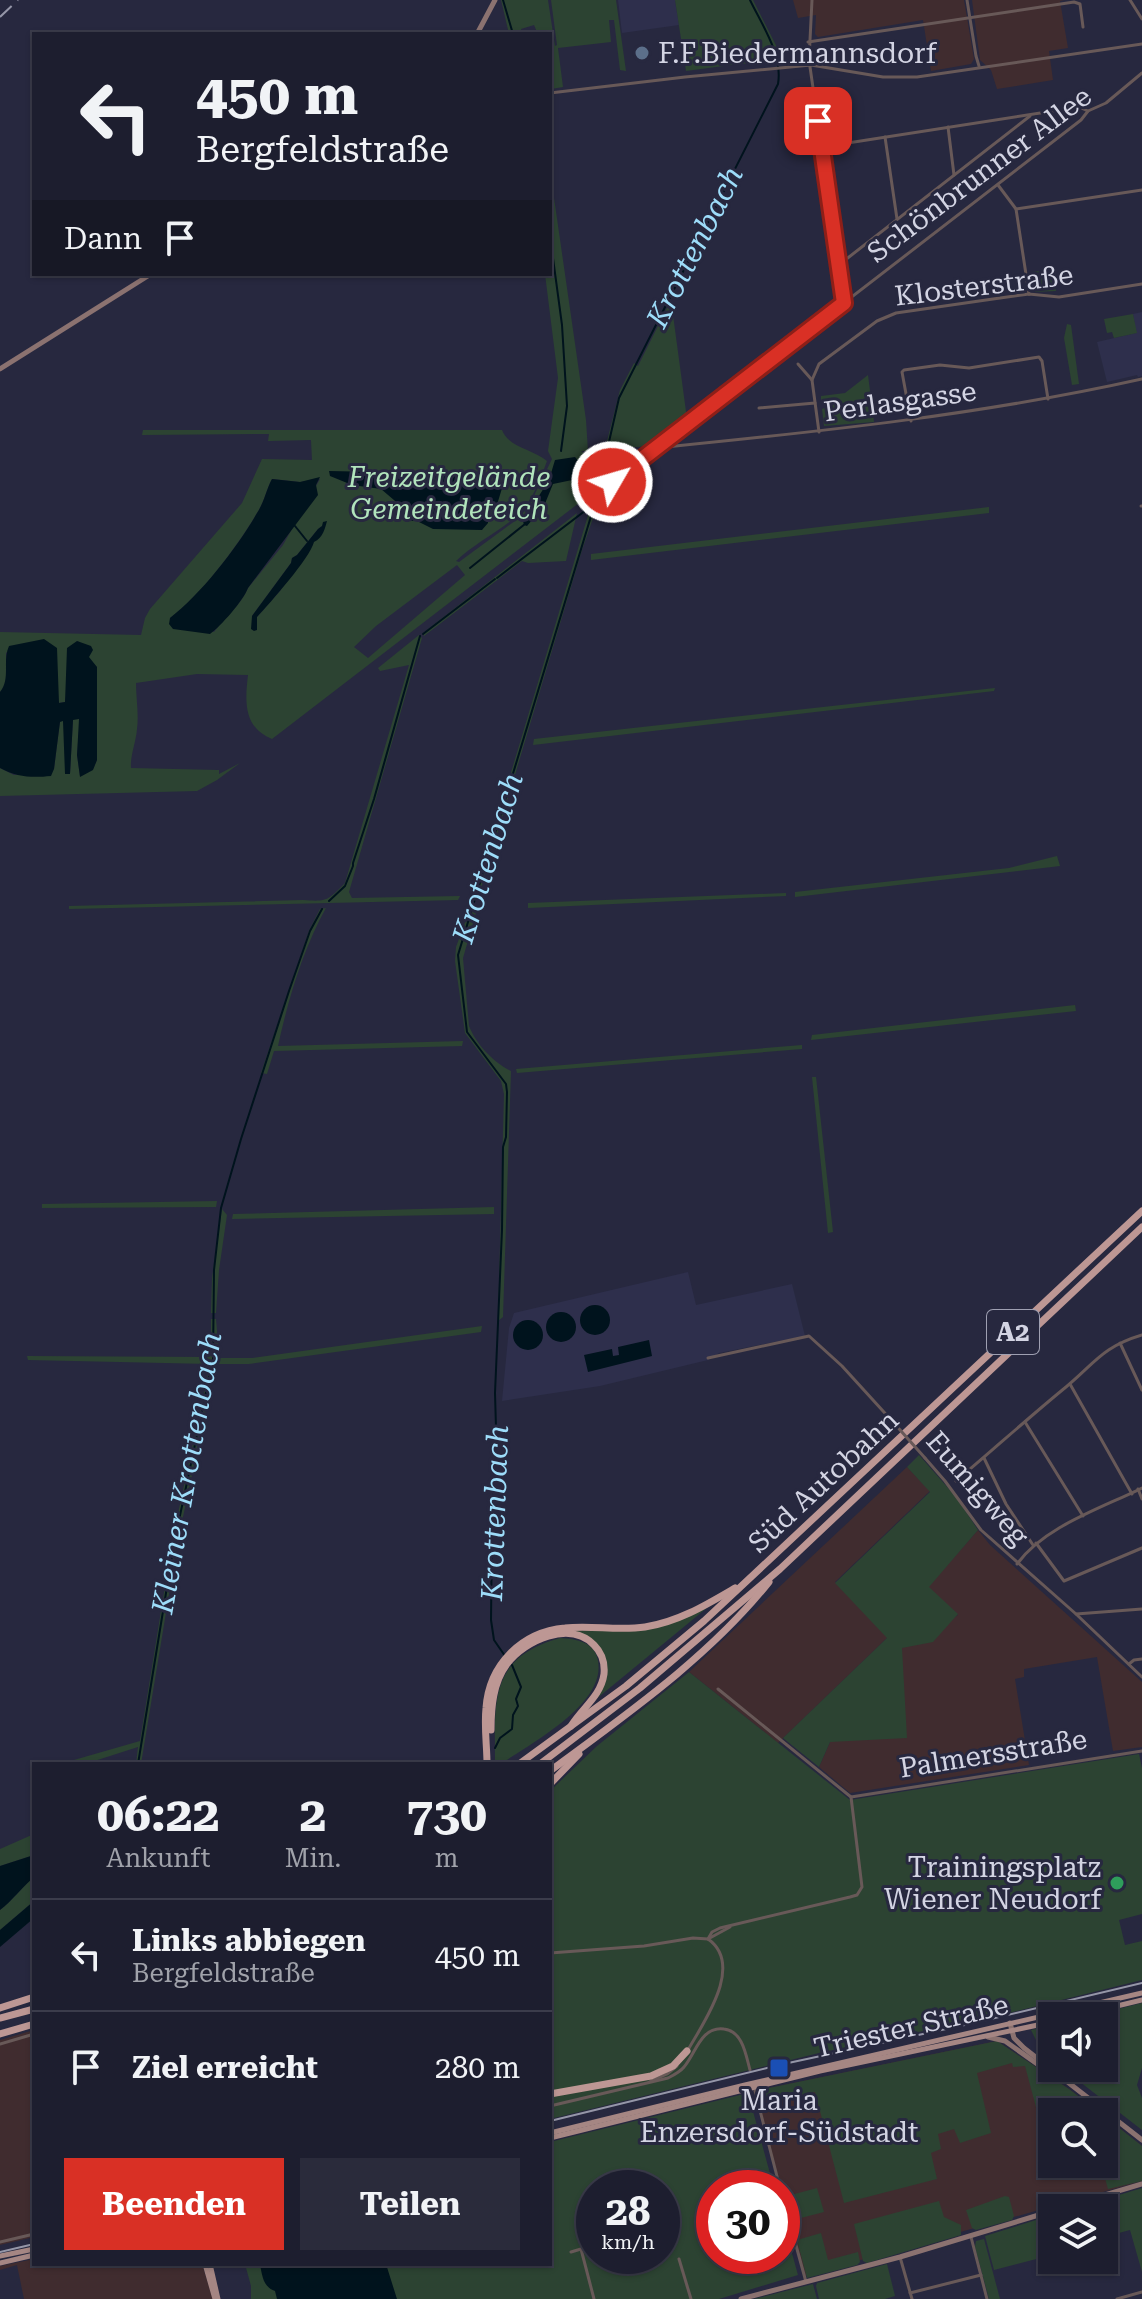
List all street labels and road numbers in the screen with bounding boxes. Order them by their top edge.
street label: Schönbrunner Allee [861,79,1098,269]
street label: Klosterstraße [893,258,1075,313]
street label: Perlasgasse [822,374,978,429]
road number: A2 [987,1310,1039,1354]
street label: Süd Autobahn [741,1403,905,1559]
street label: Eumigweg [919,1425,1036,1552]
street label: Palmersstraße [897,1722,1089,1785]
street label: Triester Straße [811,1988,1012,2065]

